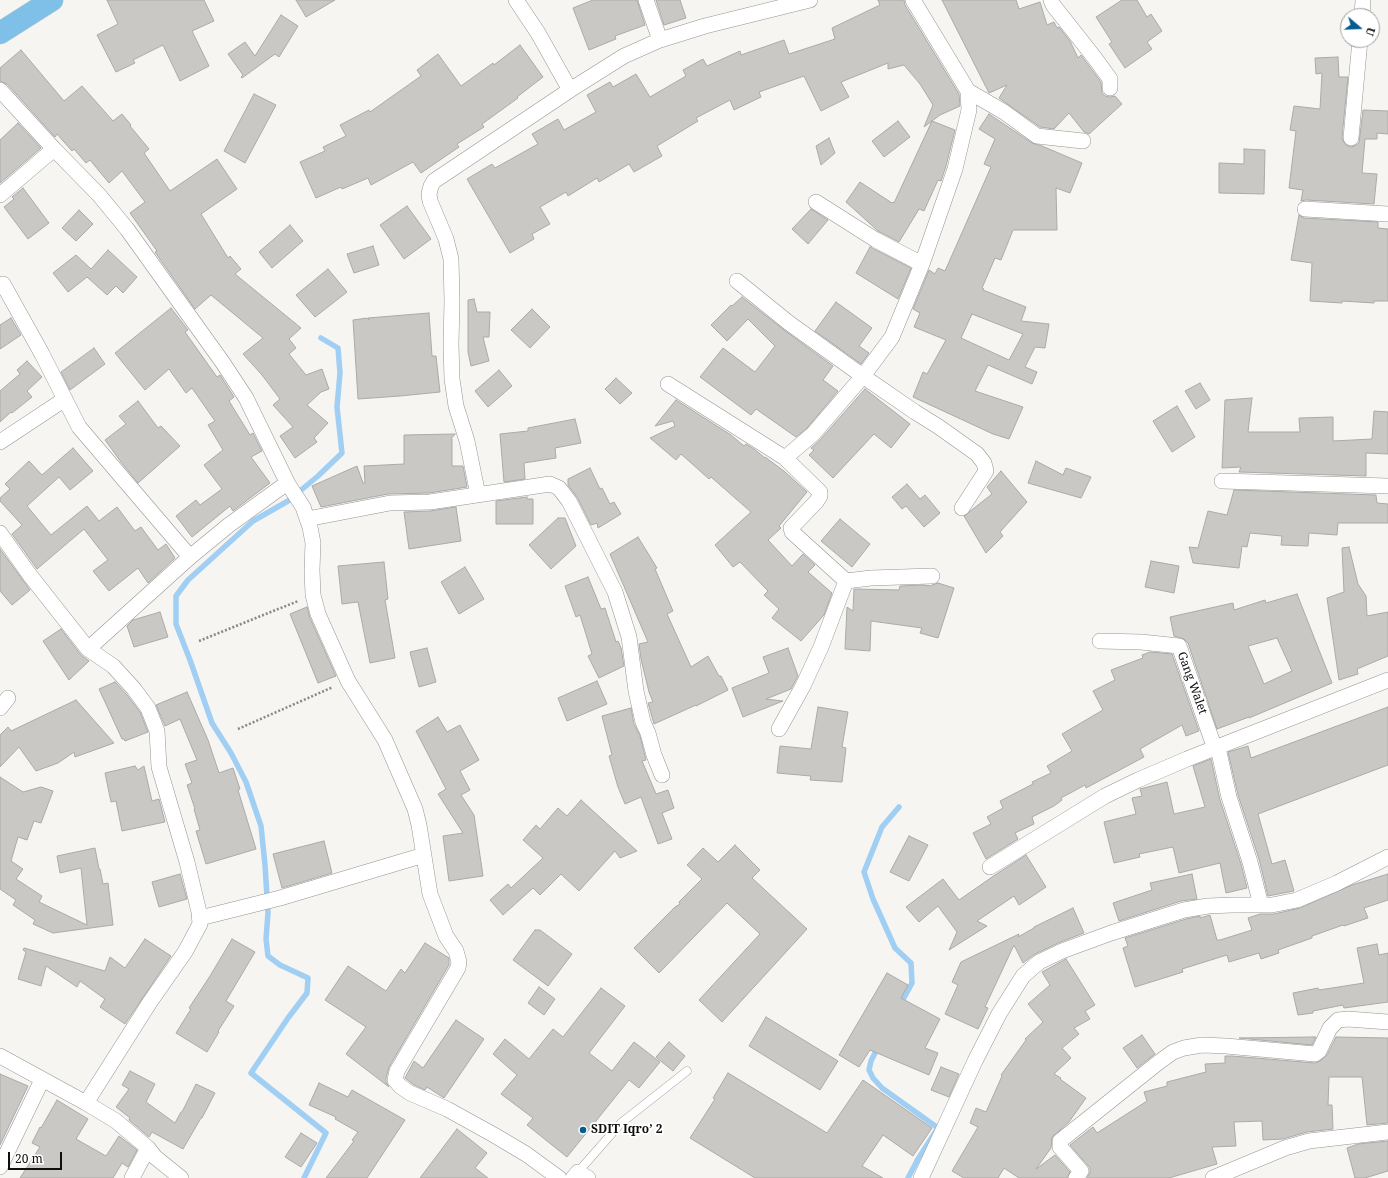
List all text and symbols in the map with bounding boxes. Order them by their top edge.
north arrow [1340,8,1380,48]
text: U [1362,25,1379,38]
street label: Gang Walet [1174,650,1210,716]
place label: SDIT Iqro’ 2 [591,1123,662,1137]
marker: SDIT Iqro’ 2 [578,1125,588,1135]
scale bar [10,1144,64,1170]
text: 20 m [15,1150,43,1167]

